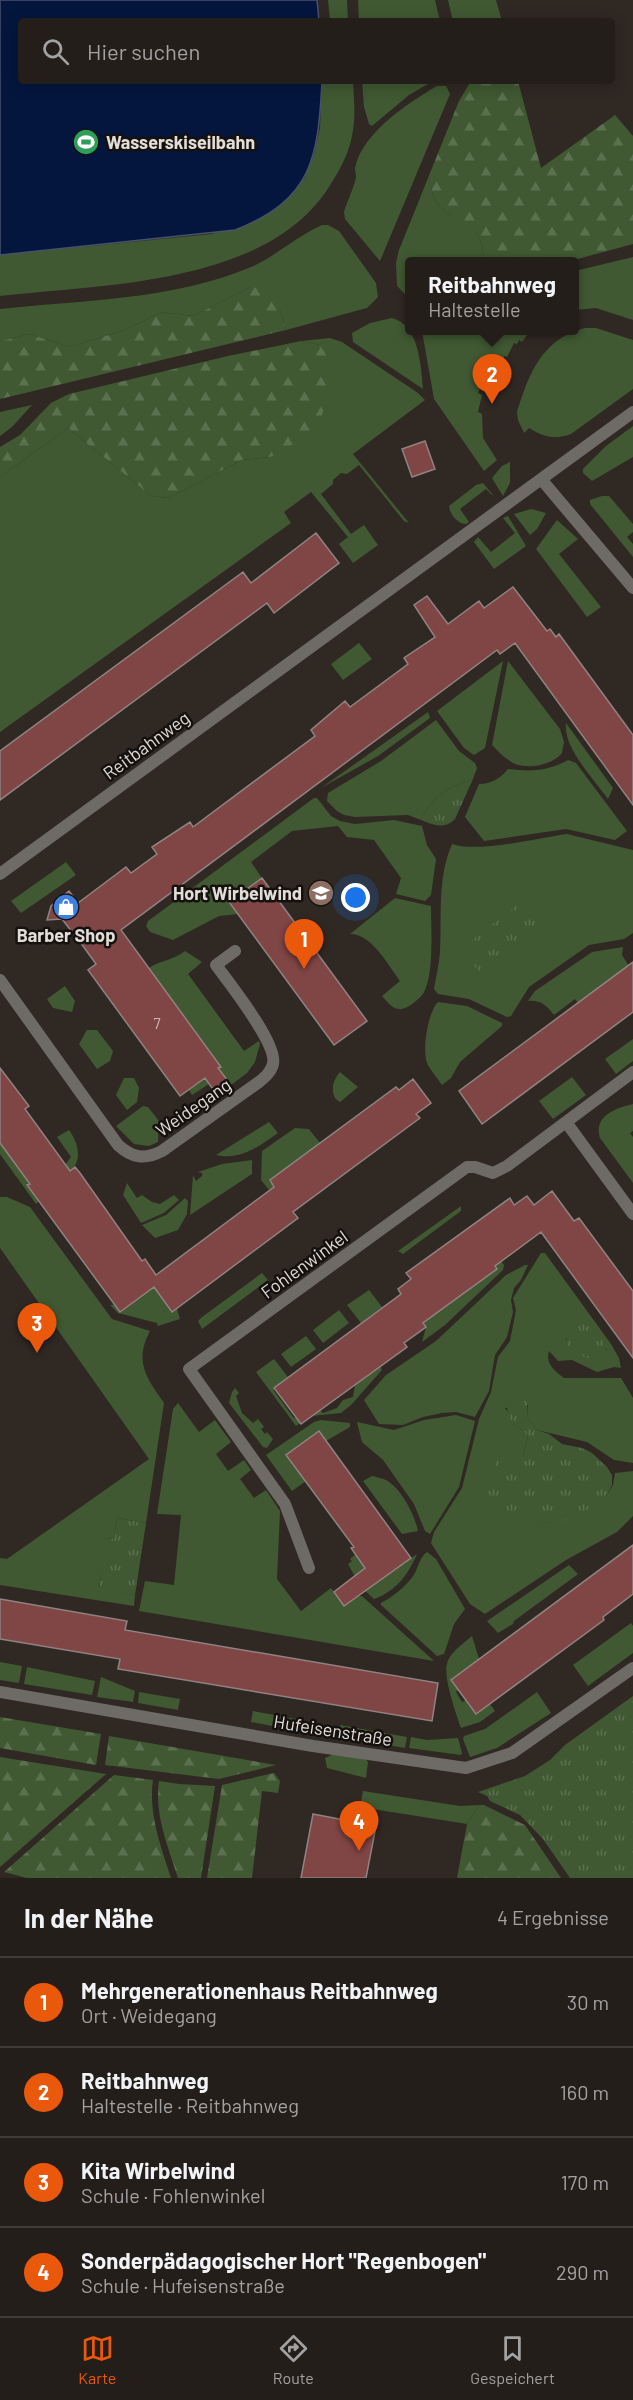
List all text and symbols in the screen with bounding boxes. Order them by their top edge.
search box [18,18,615,84]
icon: search [39,35,72,68]
text: Hier suchen [87,38,200,64]
sports icon: Wasserskiseilbahn [71,127,101,157]
place label: Wasserskiseilbahn [106,131,255,153]
popup [405,257,579,335]
text: Reitbahnweg [428,271,556,297]
text: Haltestelle [428,297,521,321]
pin: 2 [472,354,512,404]
street label: Reitbahnweg [98,706,194,784]
school or university icon: Hort Wirbelwind [306,878,336,908]
place label: Hort Wirbelwind [173,882,302,904]
your location [341,883,370,912]
shop icon: Barber Shop [51,892,81,922]
pin: 1 [284,920,324,969]
place label: Barber Shop [17,924,115,946]
house number: 7 [153,1014,161,1032]
street label: Weidegang [151,1073,235,1141]
street label: Fohlenwinkel [256,1225,352,1303]
pin: 3 [18,1304,57,1353]
street label: Hufeisenstraße [272,1710,394,1750]
pin: 4 [340,1802,378,1851]
text: In der Nähe [24,1902,154,1933]
text: 4 Ergebnisse [497,1905,609,1929]
text: Mehrgenerationenhaus Reitbahnweg [81,1977,438,2003]
text: 1 [40,1990,47,2014]
text: 30 m [567,1990,609,2014]
text: Ort · Weidegang [81,2003,217,2027]
text: Reitbahnweg [81,2067,209,2093]
text: 2 [38,2080,49,2104]
text: 160 m [560,2080,609,2104]
text: Haltestelle · Reitbahnweg [81,2093,299,2117]
text: Kita Wirbelwind [81,2157,235,2183]
text: 3 [38,2170,49,2194]
text: 170 m [561,2170,609,2194]
text: Schule · Fohlenwinkel [81,2183,265,2207]
text: Sonderpädagogischer Hort "Regenbogen" [81,2247,486,2273]
text: 4 [37,2260,50,2284]
text: 290 m [556,2260,609,2284]
text: Schule · Hufeisenstraße [81,2273,285,2297]
tab: Karte [78,2332,116,2387]
tab: Route [273,2332,314,2387]
tab: Gespeichert [470,2332,555,2387]

